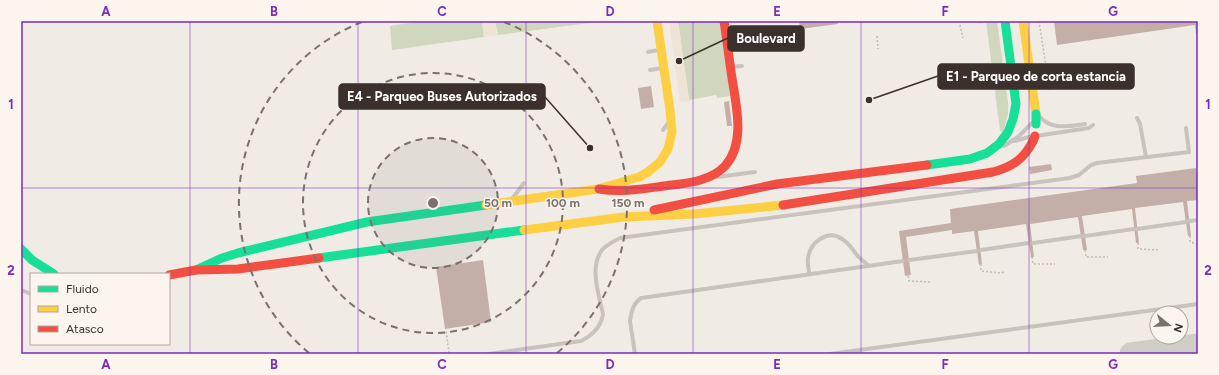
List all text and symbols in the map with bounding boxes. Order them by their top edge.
text: A [101,4,111,19]
text: B [270,4,278,19]
text: C [437,4,447,19]
text: D [605,4,615,19]
text: E [773,4,781,19]
text: F [941,4,949,19]
text: G [1108,4,1118,19]
callout: Boulevard [728,26,804,51]
text: Boulevard [736,31,796,46]
callout: E1 - Parqueo de corta estancia [938,64,1134,89]
text: E1 - Parqueo de corta estancia [946,69,1126,84]
callout: E4 - Parqueo Buses Autorizados [339,84,545,109]
text: E4 - Parqueo Buses Autorizados [347,89,537,104]
text: 1 [8,97,14,112]
text: 1 [1205,97,1211,112]
centre of rings [426,196,440,210]
text: 50 m [484,196,512,210]
text: 100 m [546,196,580,210]
text: 150 m [611,196,645,210]
text: 2 [7,263,15,278]
text: 2 [1204,263,1212,278]
legend [30,273,170,345]
text: Fluido [66,282,99,296]
text: Lento [66,302,97,316]
north arrow [1149,305,1189,345]
text: Atasco [66,322,104,336]
text: N [1171,322,1186,334]
text: A [101,357,111,372]
text: B [270,357,278,372]
text: C [437,357,447,372]
text: D [605,357,615,372]
text: E [773,357,781,372]
text: F [941,357,949,372]
text: G [1108,357,1118,372]

